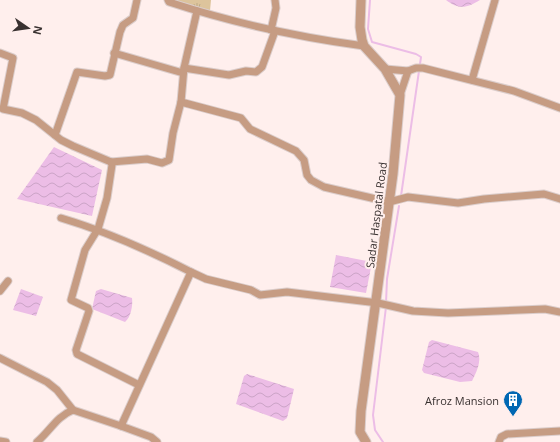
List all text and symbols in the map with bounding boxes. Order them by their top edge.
north arrow [8,8,48,48]
text: N [30,24,47,36]
street label: Sadar Haspatal Road [362,161,390,269]
building icon: Afroz Mansion [502,389,524,417]
place label: Afroz Mansion [425,393,499,408]

